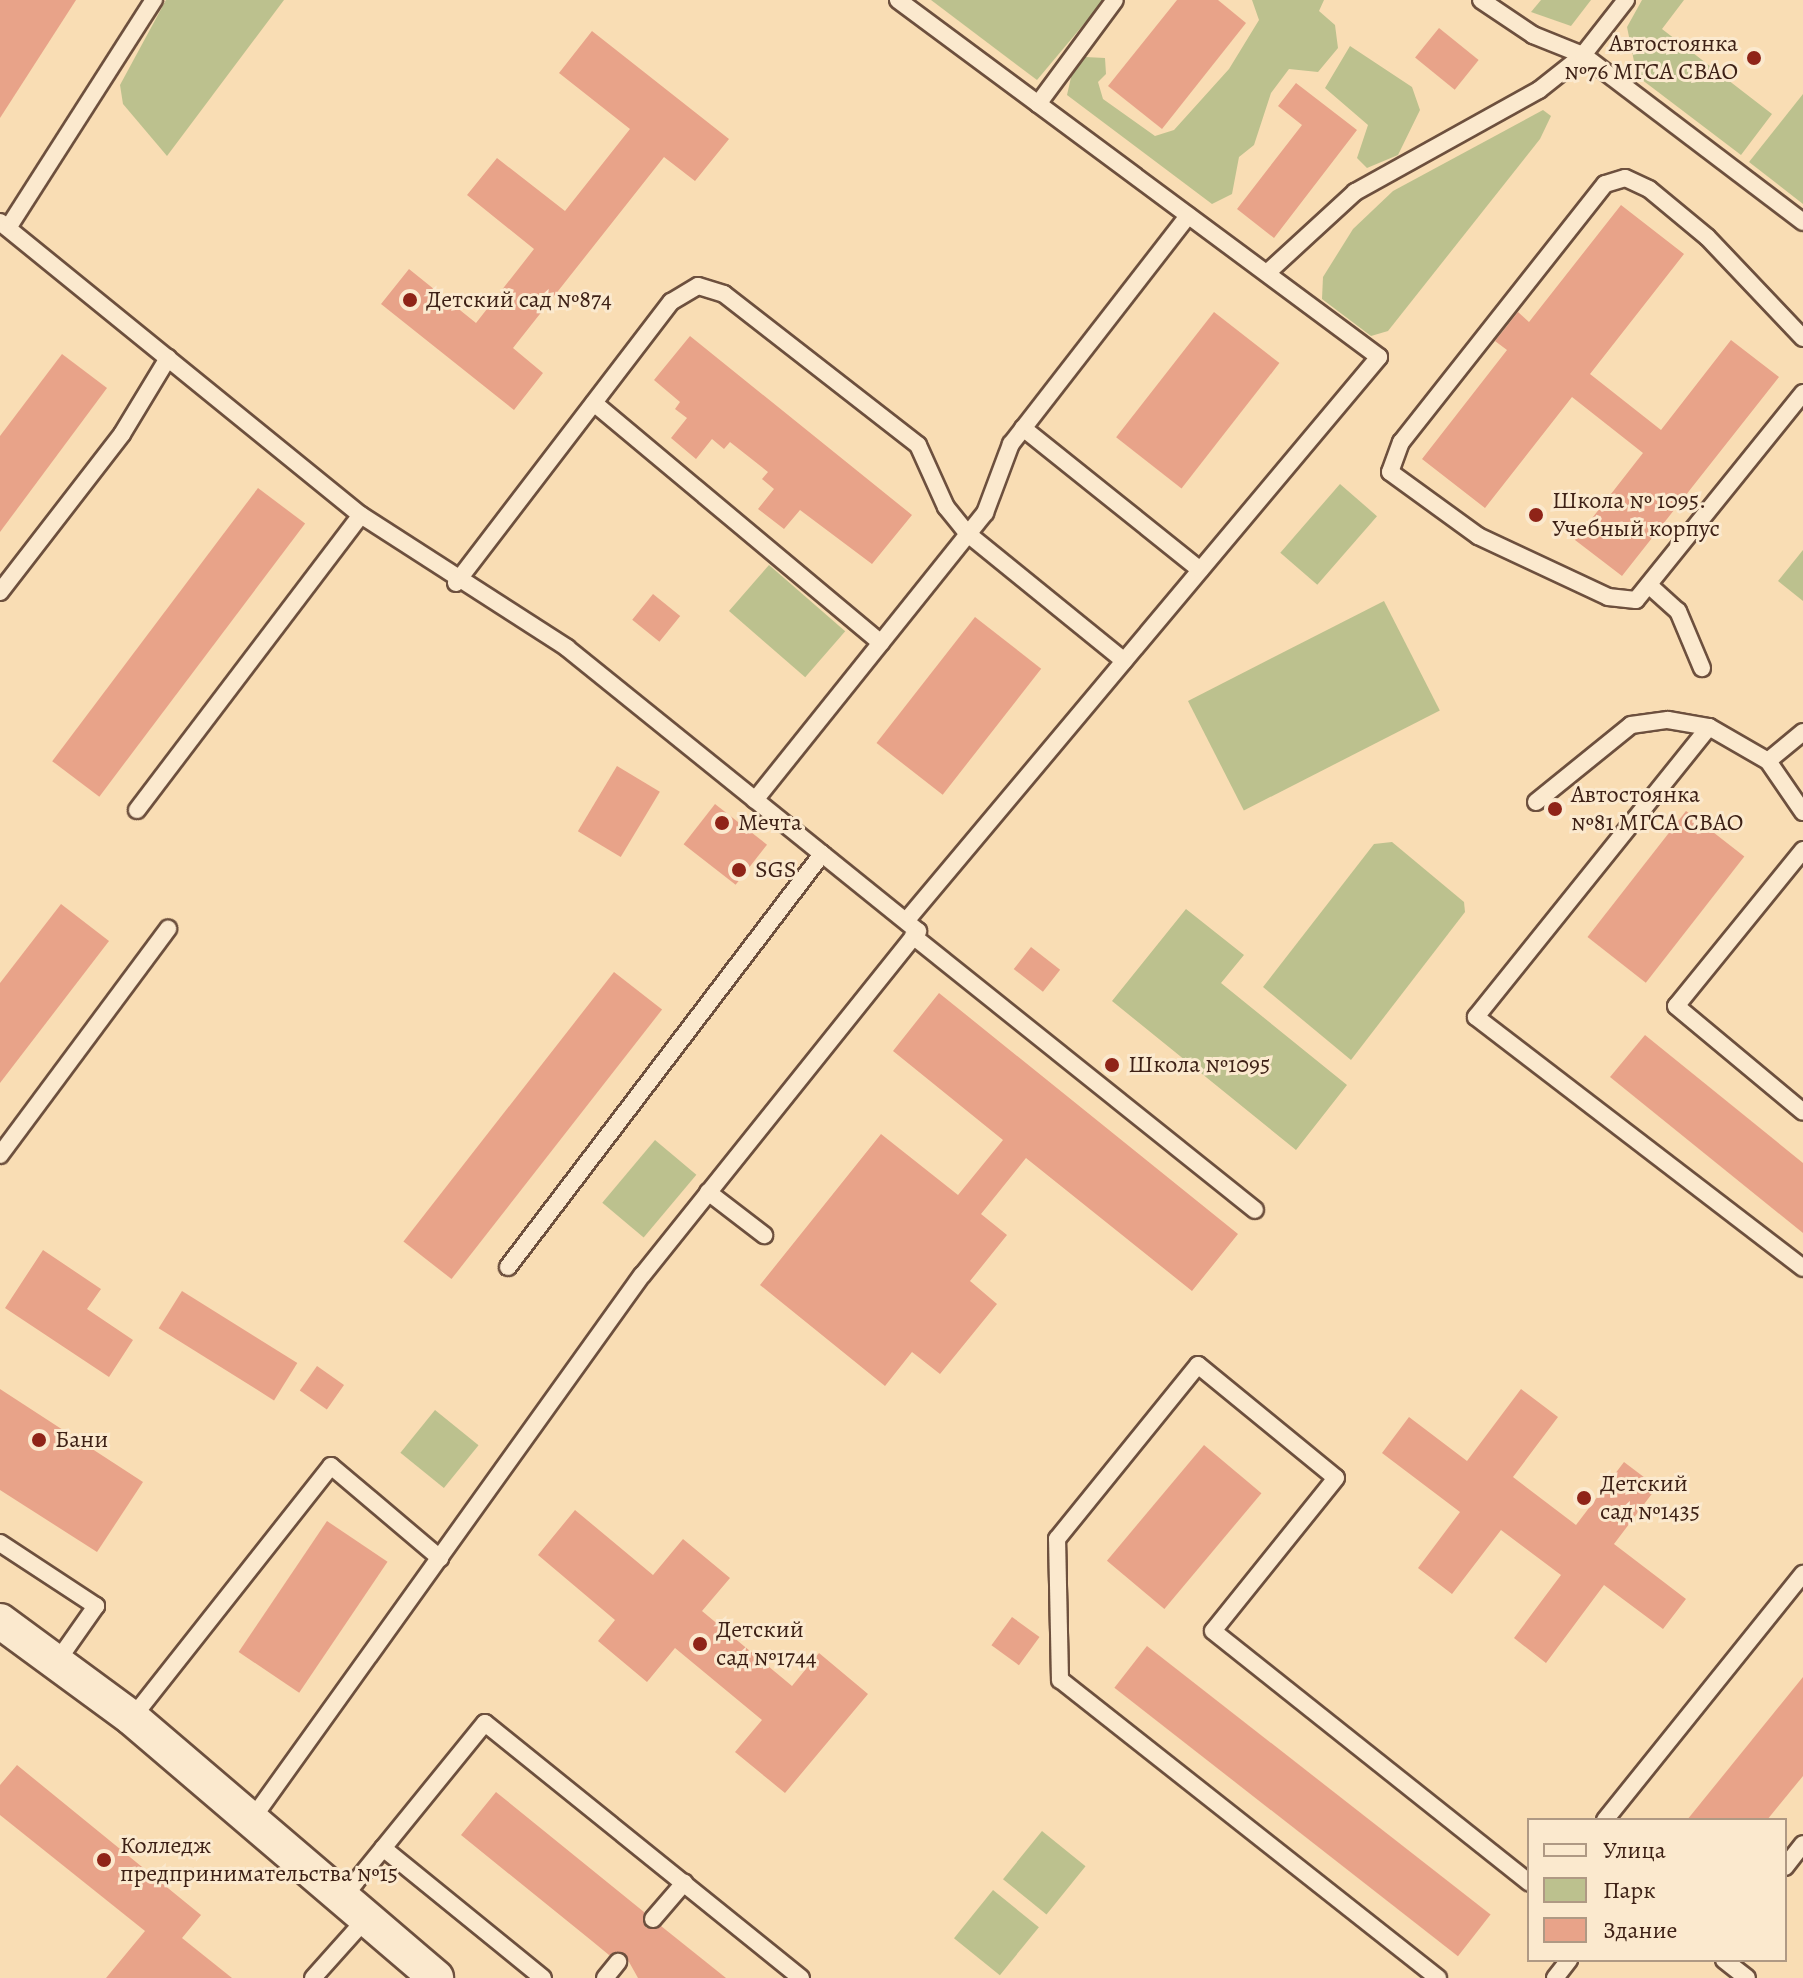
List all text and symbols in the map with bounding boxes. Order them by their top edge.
place label: Автостоянка №76 МГСА СВАО [1564,30,1738,86]
marker: Автостоянка №76 МГСА СВАО [1745,49,1763,67]
place label: Детский сад №874 [426,286,612,314]
marker: Детский сад №874 [401,291,419,309]
place label: Школа № 1095. Учебный корпус [1552,487,1720,543]
marker: Школа № 1095. Учебный корпус [1527,506,1545,524]
place label: Автостоянка №81 МГСА СВАО [1571,781,1743,837]
marker: Автостоянка №81 МГСА СВАО [1546,800,1564,818]
place label: Мечта [738,809,802,837]
marker: Мечта [713,814,731,832]
place label: SGS [755,856,796,884]
marker: SGS [730,861,748,879]
place label: Школа №1095 [1128,1051,1270,1079]
marker: Школа №1095 [1103,1056,1121,1074]
place label: Бани [55,1426,108,1454]
marker: Бани [30,1431,48,1449]
place label: Детский сад №1435 [1600,1470,1700,1526]
marker: Детский сад №1435 [1575,1489,1593,1507]
place label: Детский сад №1744 [716,1616,817,1672]
marker: Детский сад №1744 [691,1635,709,1653]
legend [1527,1818,1787,1962]
place label: Колледж предпринимательства №15 [120,1832,398,1888]
text: Улица [1603,1834,1666,1866]
marker: Колледж предпринимательства №15 [95,1851,113,1869]
text: Парк [1603,1874,1656,1906]
text: Здание [1603,1914,1678,1946]

